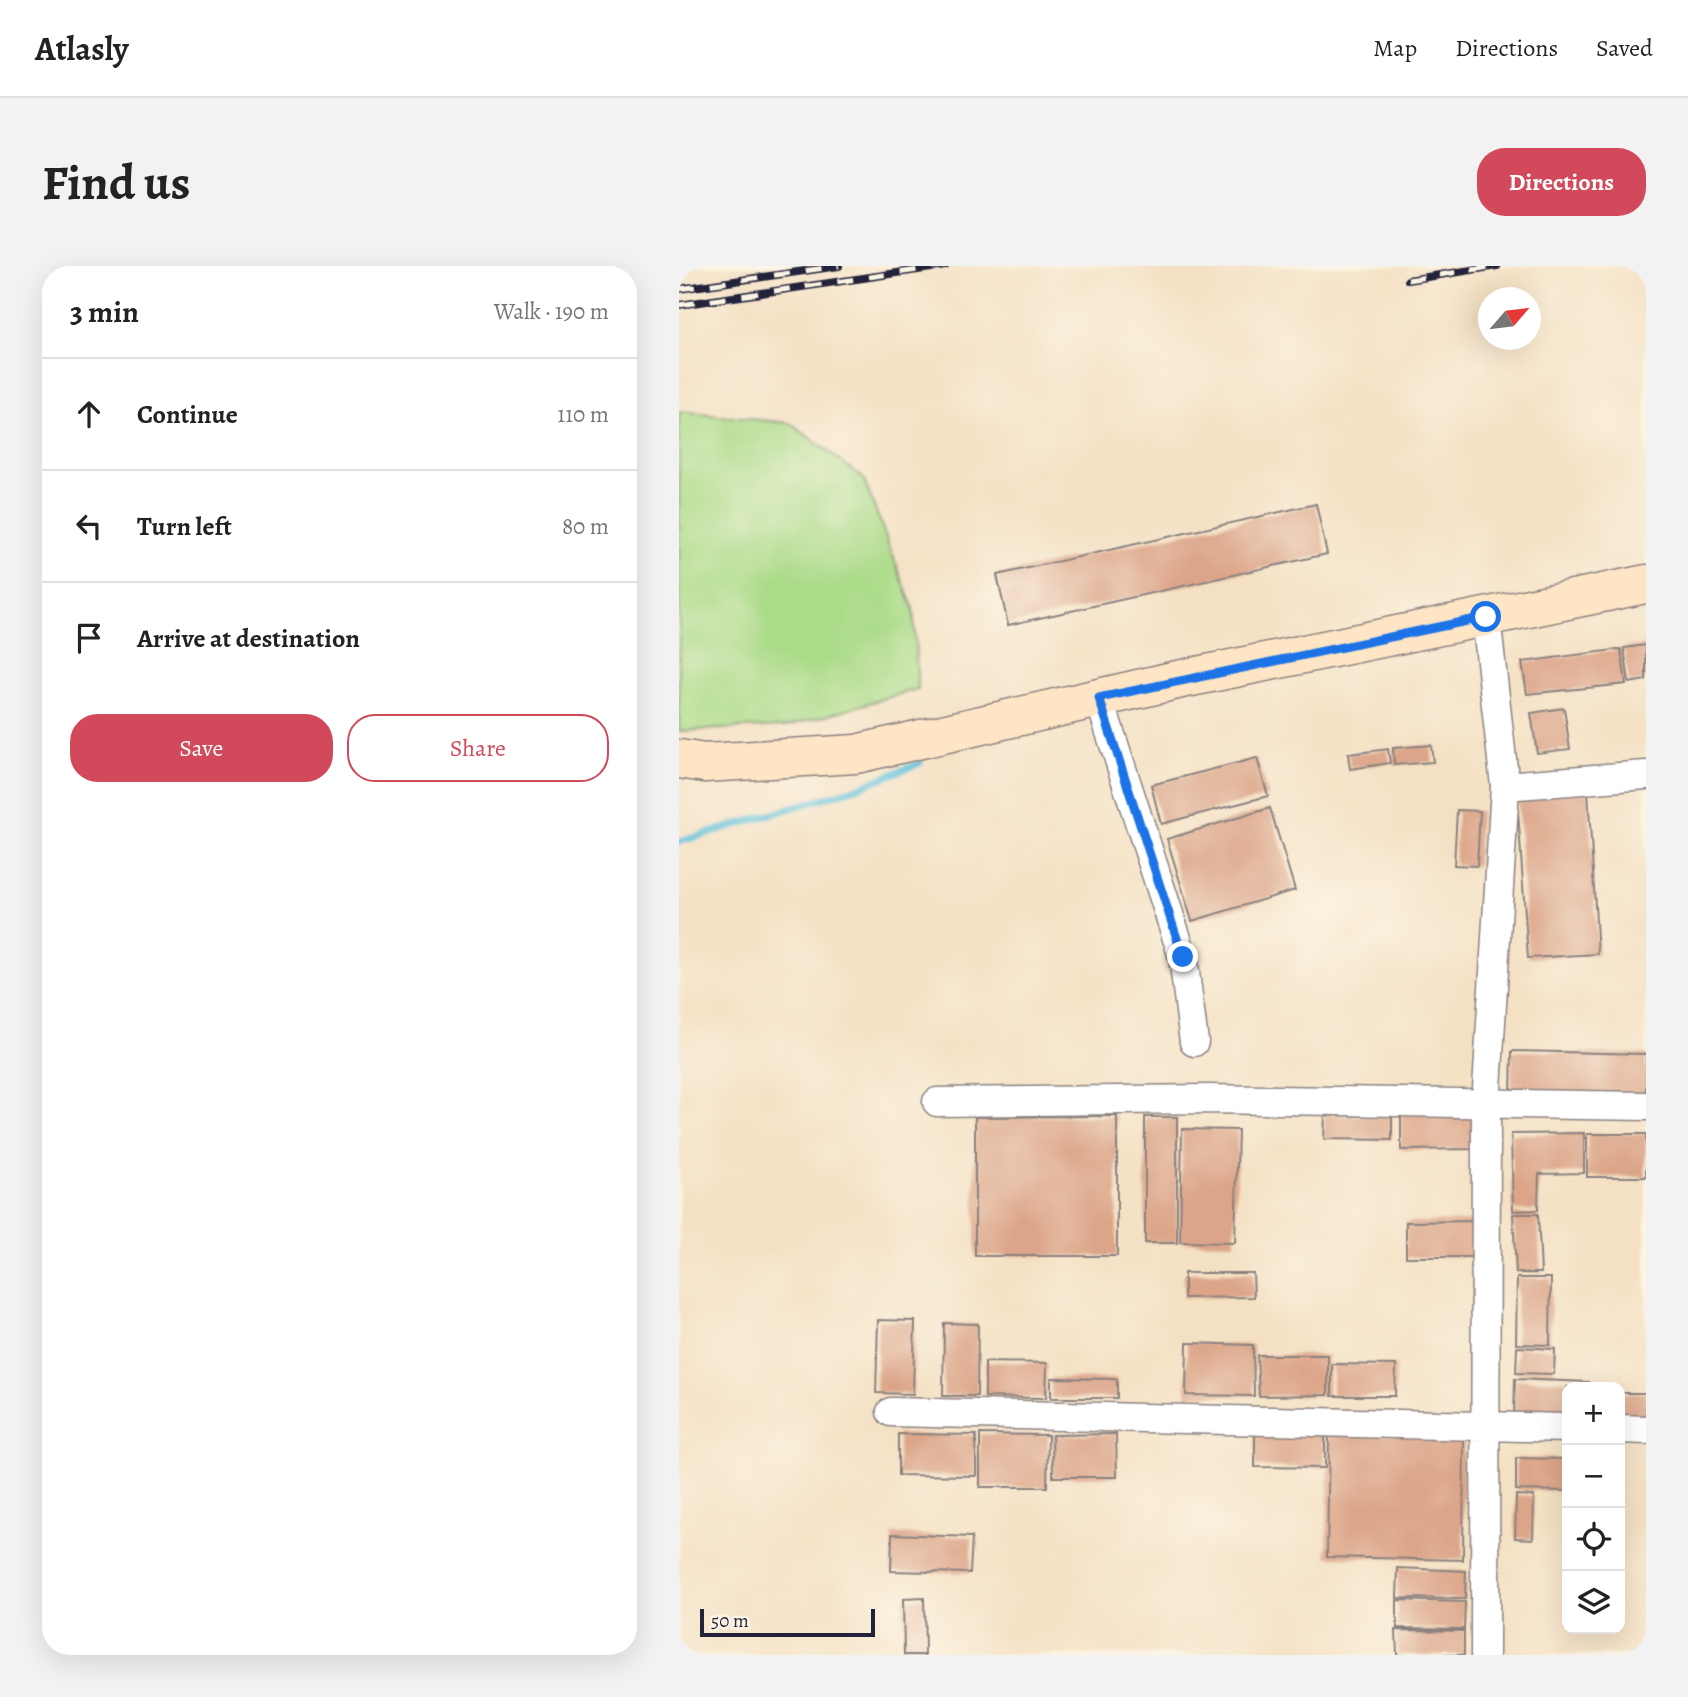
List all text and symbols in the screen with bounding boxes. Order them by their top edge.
text: Atlasly [35,26,129,71]
text: Map [1373,32,1417,64]
text: Directions [1455,32,1558,64]
text: Saved [1596,32,1653,64]
button: Directions [1477,148,1646,216]
text: Find us [42,149,190,216]
north arrow [1478,287,1541,350]
text: 3 min [70,292,139,332]
text: Walk · 190 m [494,296,609,327]
icon: ahead [70,395,108,433]
text: Continue [137,397,238,432]
text: 110 m [557,399,609,430]
icon: left [70,507,108,545]
text: Turn left [137,509,232,544]
text: 80 m [562,511,609,542]
route start [1470,601,1501,632]
icon: arrive [70,619,108,657]
text: Arrive at destination [137,621,360,656]
button: Save [70,714,333,782]
button: Share [347,714,609,782]
route end [1167,941,1198,972]
map controls [1562,1382,1625,1634]
button: + [1562,1382,1625,1445]
button: − [1562,1445,1625,1508]
button: locate [1562,1508,1625,1571]
button: layers [1562,1571,1625,1634]
scale bar [700,1606,875,1638]
text: 50 m [711,1608,749,1634]

